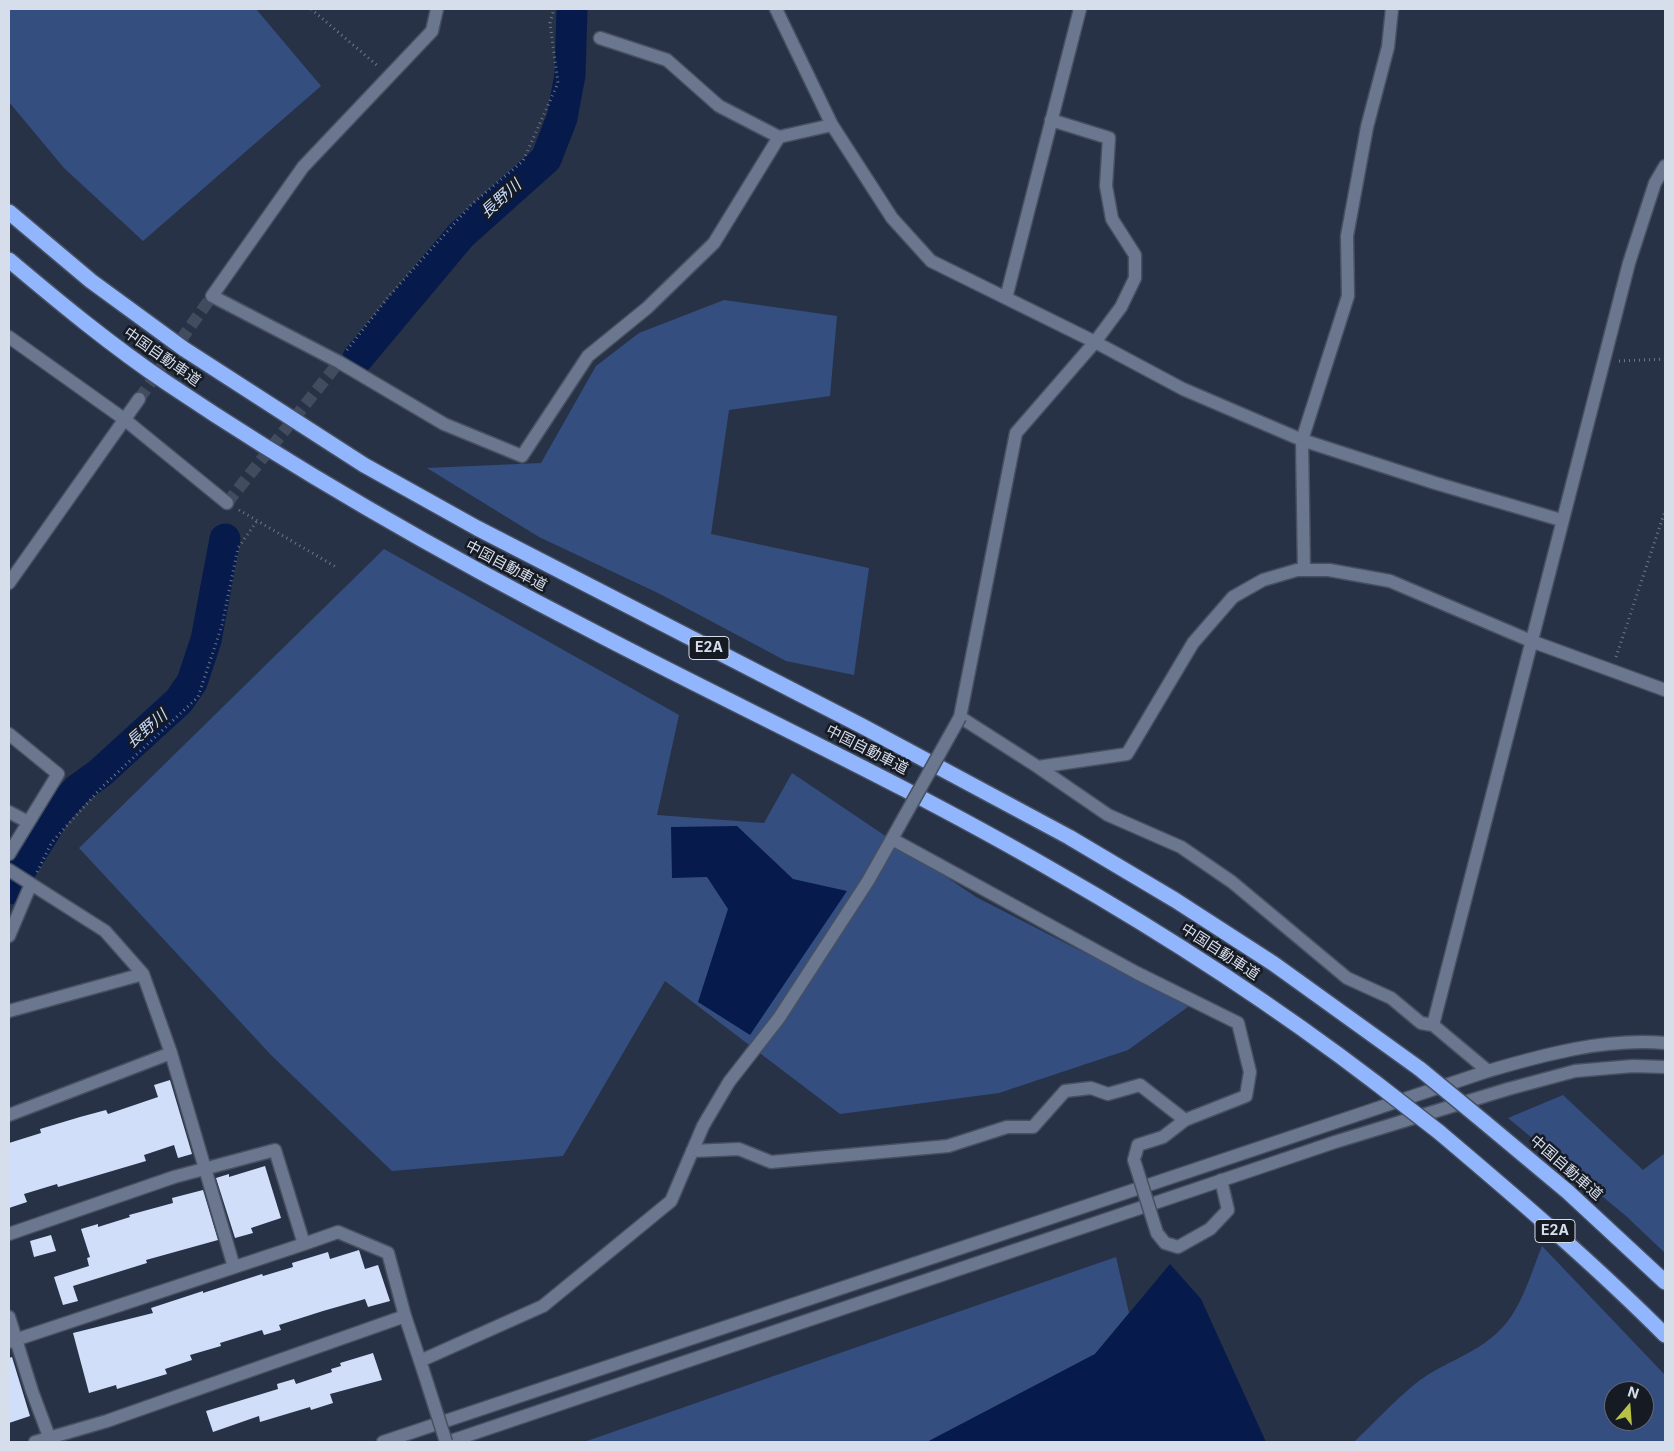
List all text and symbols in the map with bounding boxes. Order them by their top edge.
water label: 長野川 [477,176,525,222]
street label: 中国自動車道 [120,324,204,390]
street label: 中国自動車道 [462,537,550,595]
road number: E2A [689,636,729,660]
water label: 長野川 [123,706,171,752]
street label: 中国自動車道 [823,722,911,778]
street label: 中国自動車道 [1177,920,1263,984]
street label: 中国自動車道 [1526,1132,1606,1204]
road number: E2A [1535,1220,1575,1242]
north arrow [1604,1381,1654,1431]
text: N [1626,1382,1641,1402]

